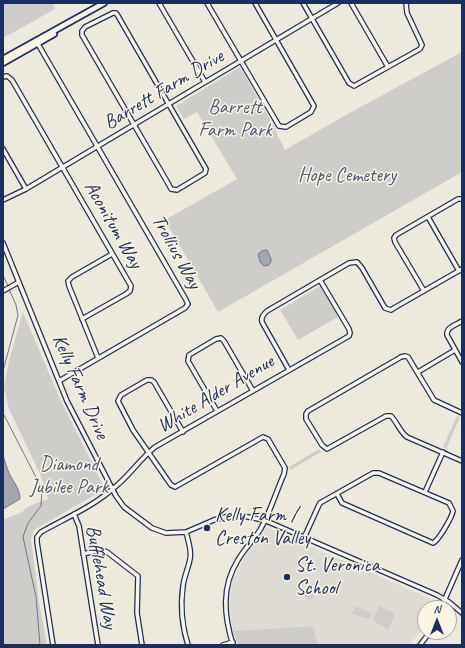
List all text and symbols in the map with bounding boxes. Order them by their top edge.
street label: Barrett Farm Drive [100,45,228,135]
park label: Barrett Farm Park [198,96,272,143]
park label: Hope Cemetery [298,164,396,188]
street label: Aconitum Way [78,177,148,273]
street label: Trollius Way [146,211,206,293]
street label: Kelly Farm Drive [46,331,114,443]
street label: White Alder Avenue [153,350,279,438]
park label: Diamond Jubilee Park [30,453,108,500]
place label: Kelly Farm / Creston Valley [215,504,310,551]
street label: Bufflehead Way [80,523,122,631]
marker: Kelly Farm / Creston Valley [202,523,212,533]
place label: St. Veronica School [295,554,379,601]
marker: St. Veronica School [282,572,292,582]
north arrow [417,600,457,640]
text: N [434,602,440,616]

